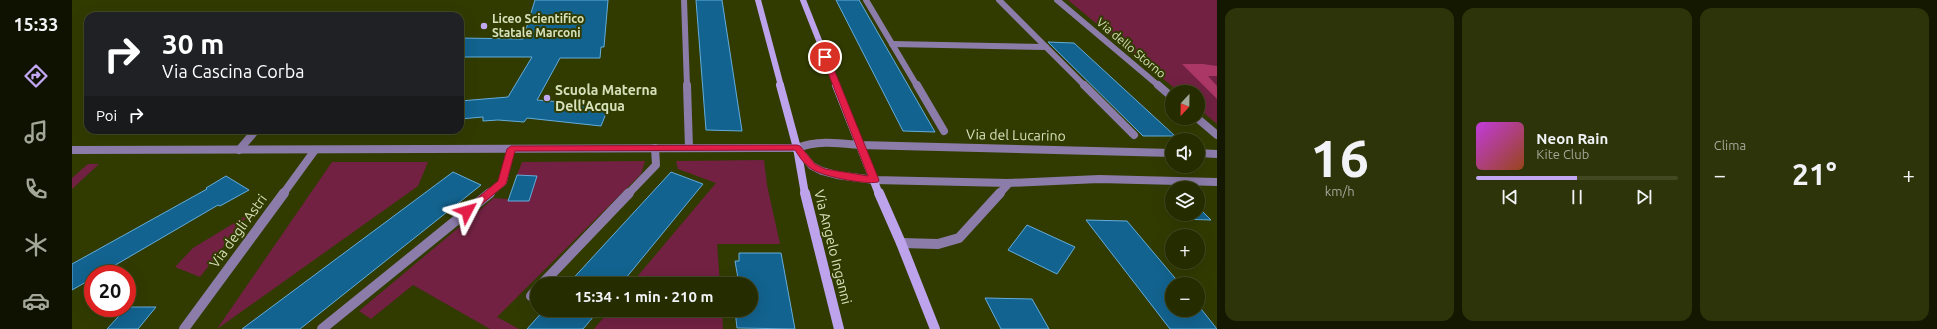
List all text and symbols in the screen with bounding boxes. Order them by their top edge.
place label: Liceo Scientifico Statale Marconi [492,12,584,39]
text: 15:33 [13,14,59,34]
street label: Via dello Storno [1094,15,1168,80]
marker: Liceo Scientifico Statale Marconi [479,21,489,31]
icon: right [96,28,148,80]
text: 30 m [162,28,224,59]
pin [808,40,842,74]
icon: arrive [814,46,836,68]
text: Via Cascina Corba [162,61,304,81]
icon: directions [22,62,50,90]
place label: Scuola Materna Dell'Acqua [555,82,657,114]
north arrow [1165,85,1205,125]
map controls [1165,85,1205,317]
marker: Scuola Materna Dell'Acqua [542,93,552,103]
icon: right [125,104,147,126]
text: Poi [96,107,117,124]
icon: music [22,118,50,146]
street label: Via del Lucarino [966,126,1066,144]
text: 16 [1310,129,1369,187]
text: Neon Rain [1536,130,1608,147]
button: sound [1165,133,1205,173]
text: Clima [1714,138,1746,152]
text: Kite Club [1536,147,1589,161]
text: 21° [1792,157,1837,191]
text: − [1714,162,1726,187]
text: + [1903,162,1915,187]
icon: phone [22,175,50,203]
button: layers [1165,181,1205,221]
text: km/h [1325,184,1355,198]
icon: previous [1499,186,1521,208]
icon: pause [1566,186,1588,208]
icon: next [1633,186,1655,208]
street label: Via Angelo Inganni [811,188,855,306]
position arrow [446,190,488,232]
street label: Via degli Astri [206,191,270,271]
button: + [1165,229,1205,269]
icon: climate [22,231,50,259]
speed limit sign: 20 [84,265,136,317]
button: − [1165,277,1205,317]
icon: car [22,287,50,315]
text: 15:34 · 1 min · 210 m [575,288,713,305]

